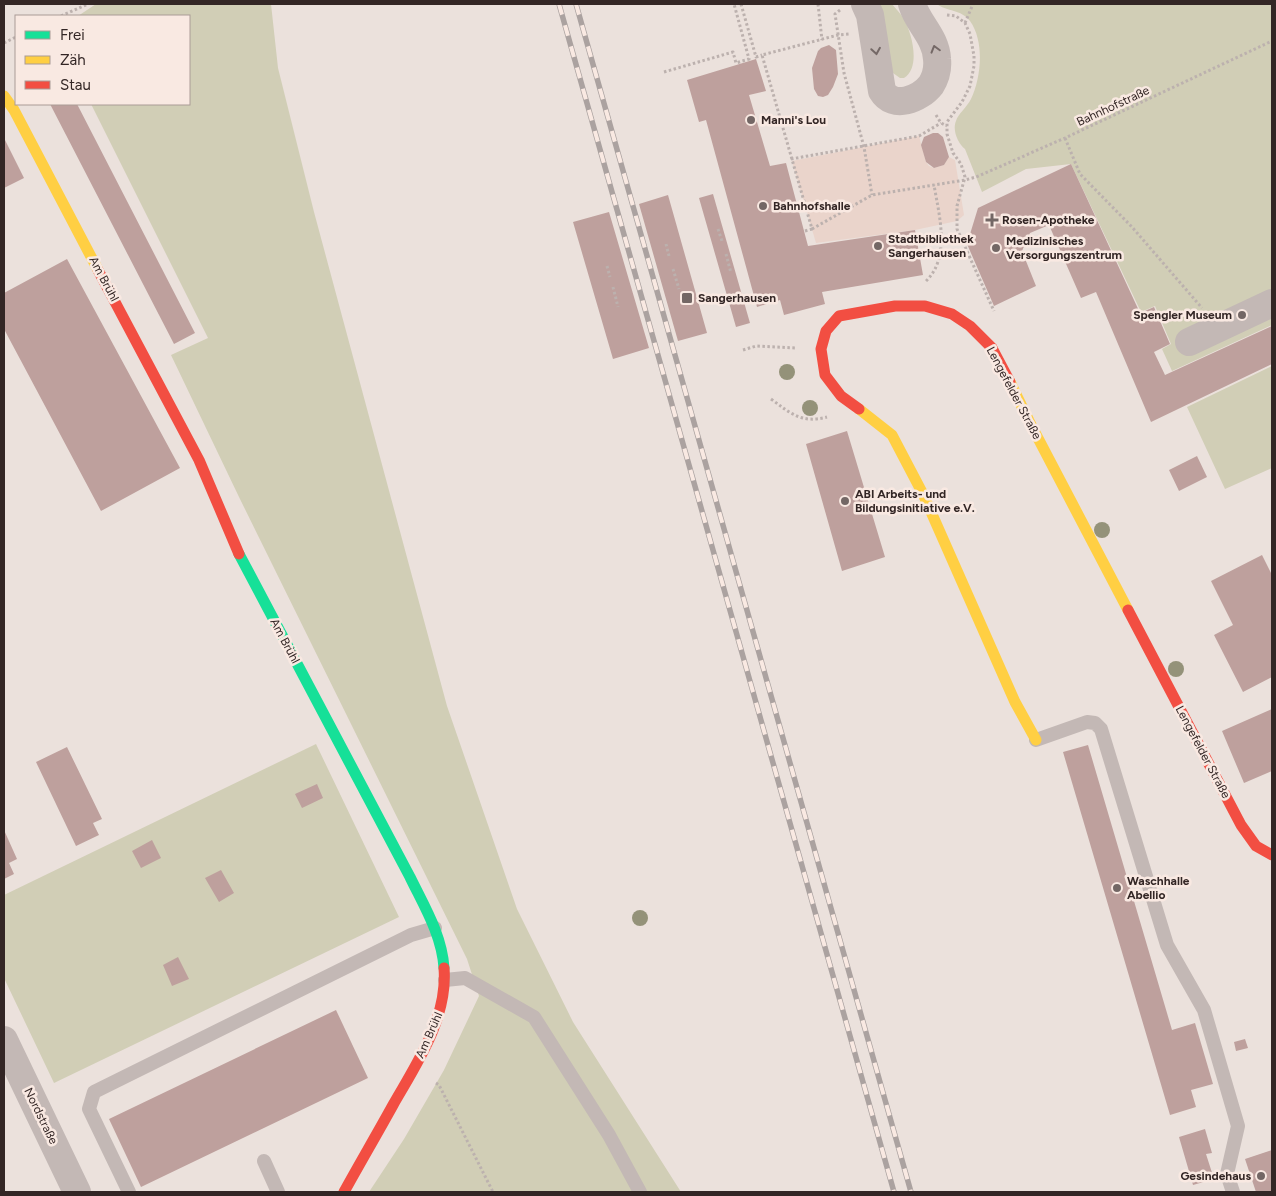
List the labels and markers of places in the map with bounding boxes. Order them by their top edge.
place label: Manni's Lou [761,113,826,127]
marker: Manni's Lou [745,114,757,126]
place label: Bahnhofshalle [773,199,851,213]
marker: Bahnhofshalle [757,200,769,212]
place label: Rosen-Apotheke [1002,213,1095,227]
marker: Rosen-Apotheke [986,214,998,226]
place label: Stadtbibliothek Sangerhausen [888,232,974,260]
place label: Medizinisches Versorgungszentrum [1006,234,1122,262]
marker: Stadtbibliothek Sangerhausen [872,240,884,252]
marker: Medizinisches Versorgungszentrum [990,242,1002,254]
marker: Sangerhausen [680,291,694,305]
place label: Sangerhausen [698,291,776,305]
place label: Spengler Museum [1133,308,1232,322]
marker: Spengler Museum [1236,309,1248,321]
place label: ABI Arbeits- und Bildungsinitiative e.V. [855,487,975,515]
marker: ABI Arbeits- und Bildungsinitiative e.V. [839,495,851,507]
place label: Waschhalle Abellio [1127,874,1190,902]
marker: Waschhalle Abellio [1111,882,1123,894]
place label: Gesindehaus [1180,1169,1251,1183]
marker: Gesindehaus [1255,1170,1267,1182]

